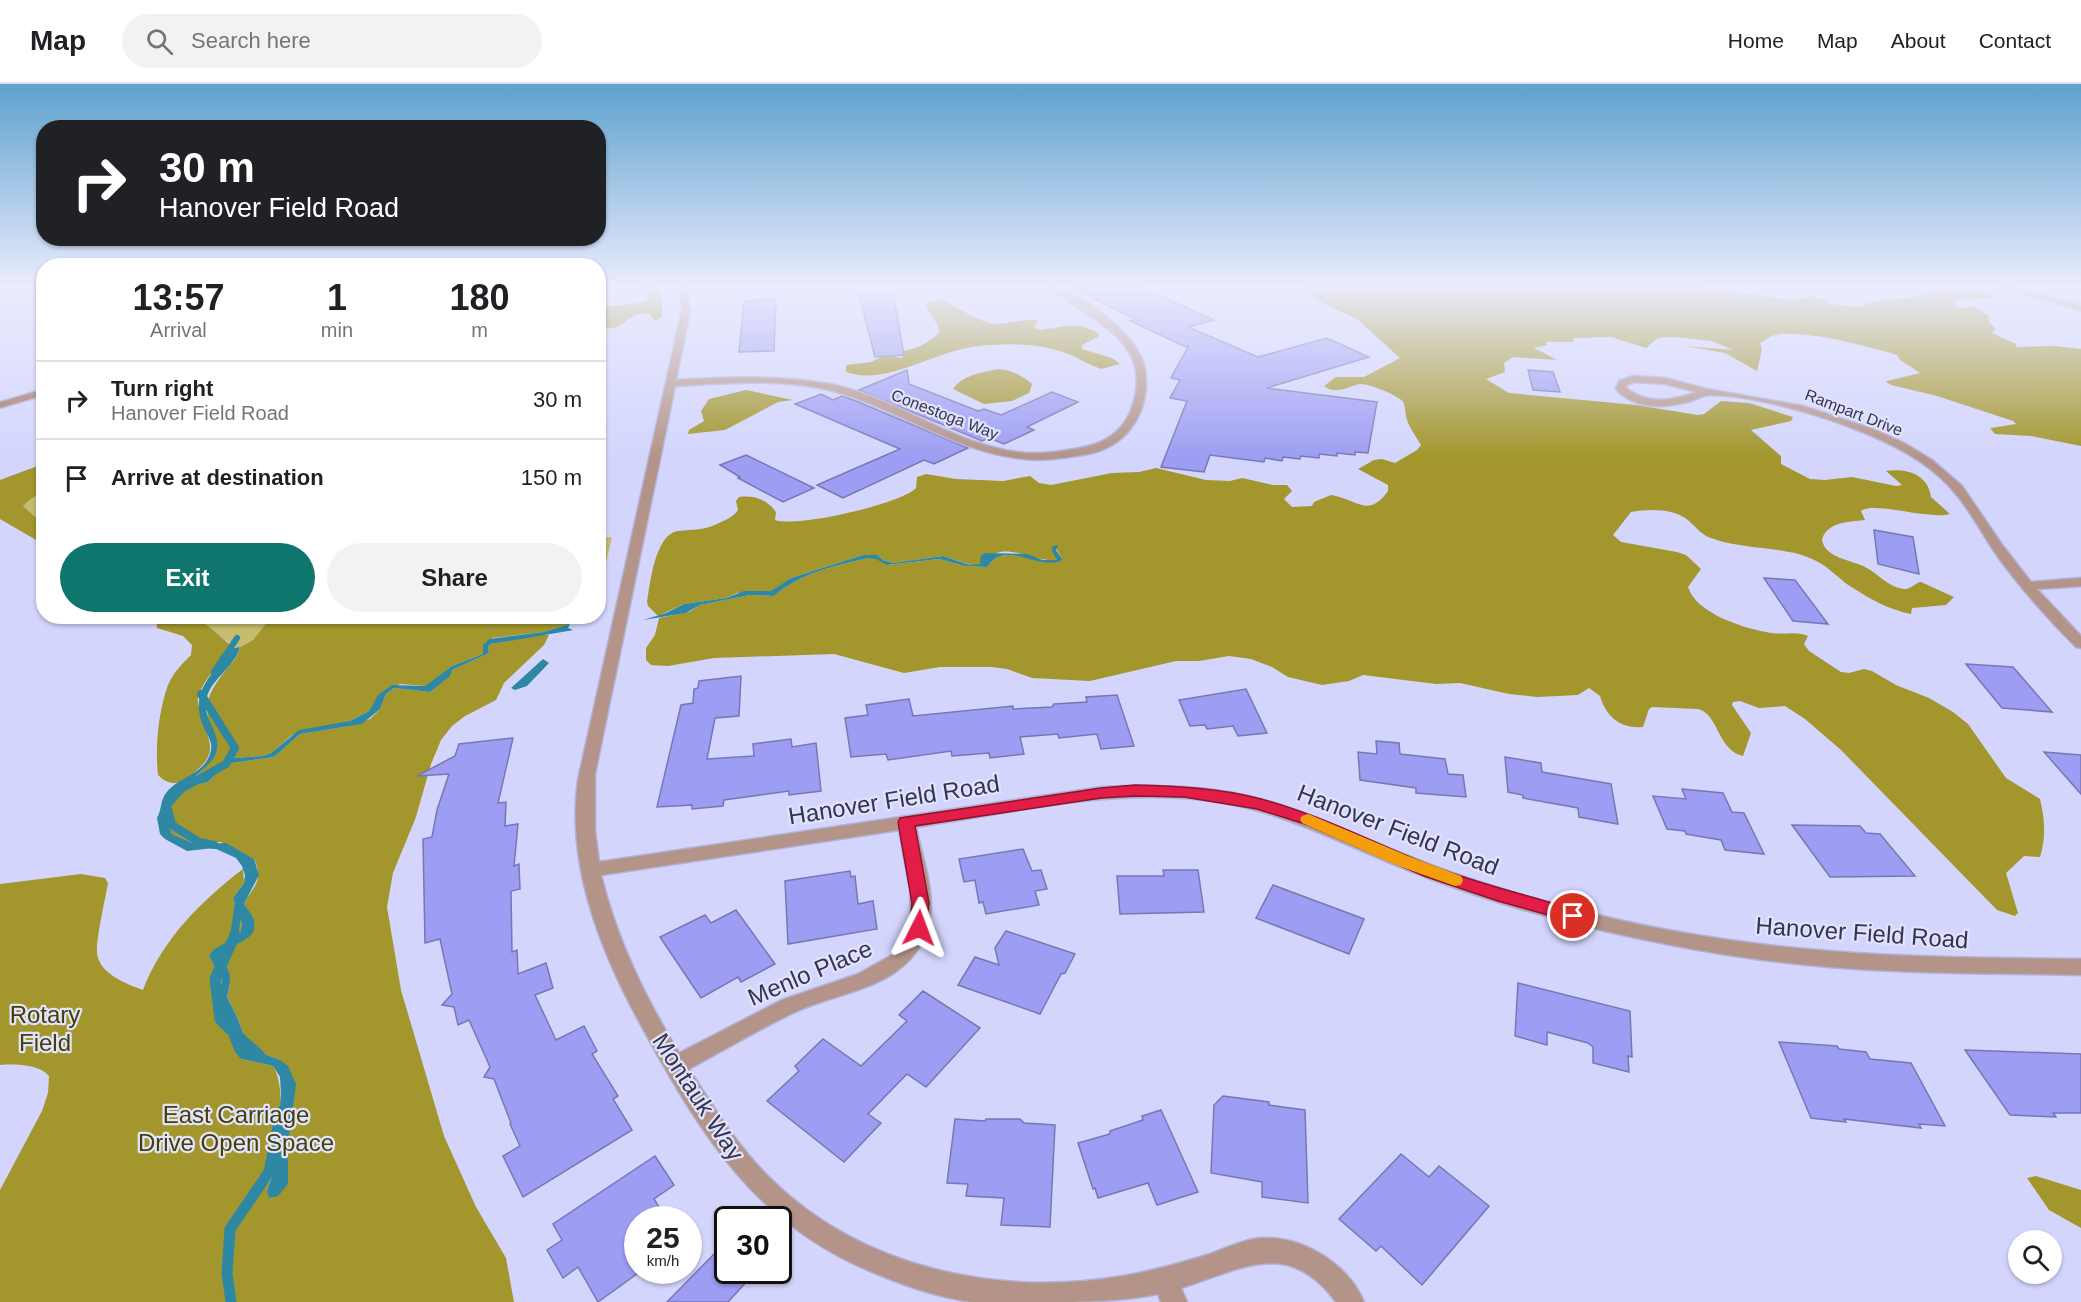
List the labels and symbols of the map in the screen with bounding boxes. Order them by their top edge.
street label: Conestoga Way [889,386,1001,443]
street label: Rampart Drive [1803,386,1905,439]
street label: Hanover Field Road [786,769,1001,830]
street label: Hanover Field Road [1294,779,1503,880]
pin [1547,890,1598,941]
position arrow [887,896,951,960]
street label: Hanover Field Road [1755,912,1969,953]
street label: Menlo Place [744,934,876,1011]
park label: Rotary Field [10,1001,80,1056]
street label: Montauk Way [647,1028,749,1165]
park label: East Carriage Drive Open Space [138,1101,334,1156]
speed limit sign: 30 [714,1206,792,1284]

